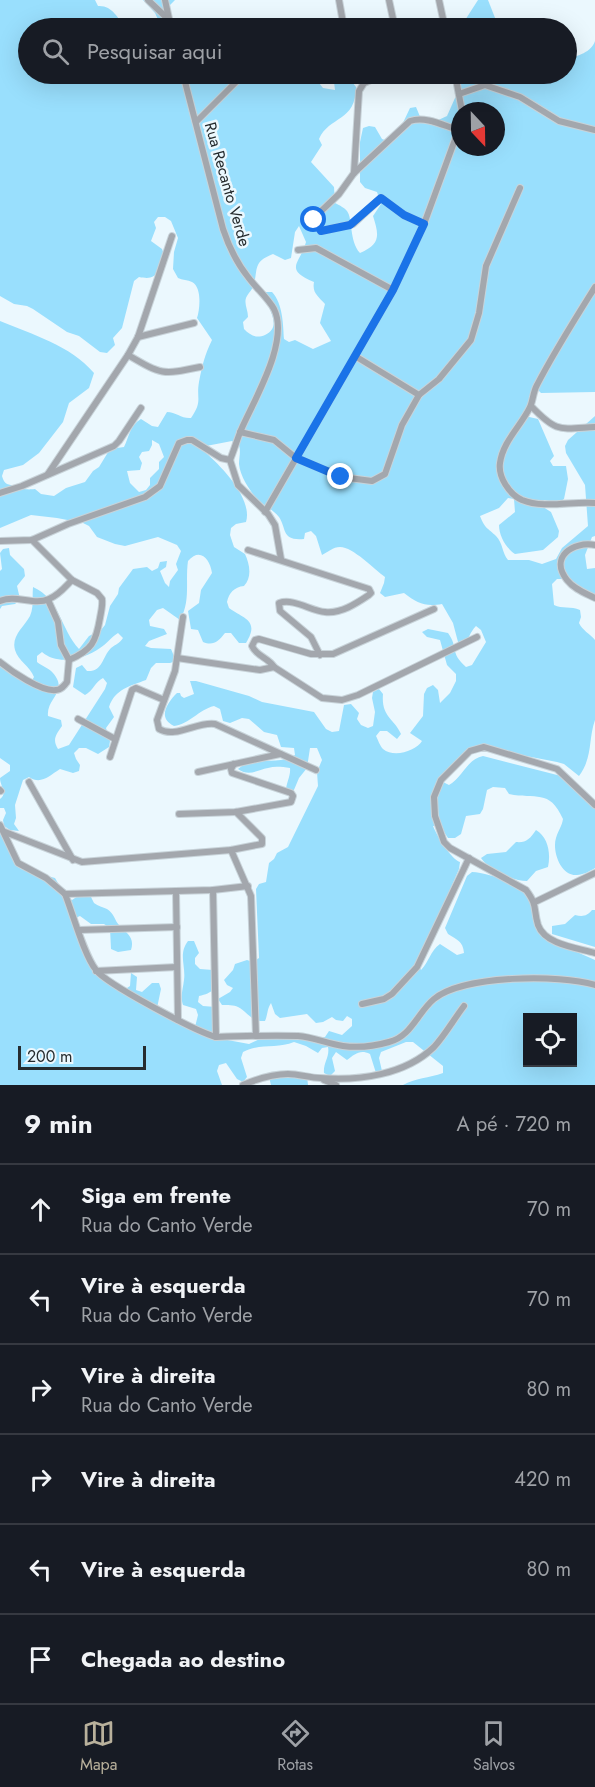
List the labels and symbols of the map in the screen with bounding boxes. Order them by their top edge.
north arrow [451,102,505,156]
street label: Rua Recanto Verde [199,119,256,249]
route start [300,206,326,232]
route end [327,463,353,489]
scale bar [18,1043,146,1070]

